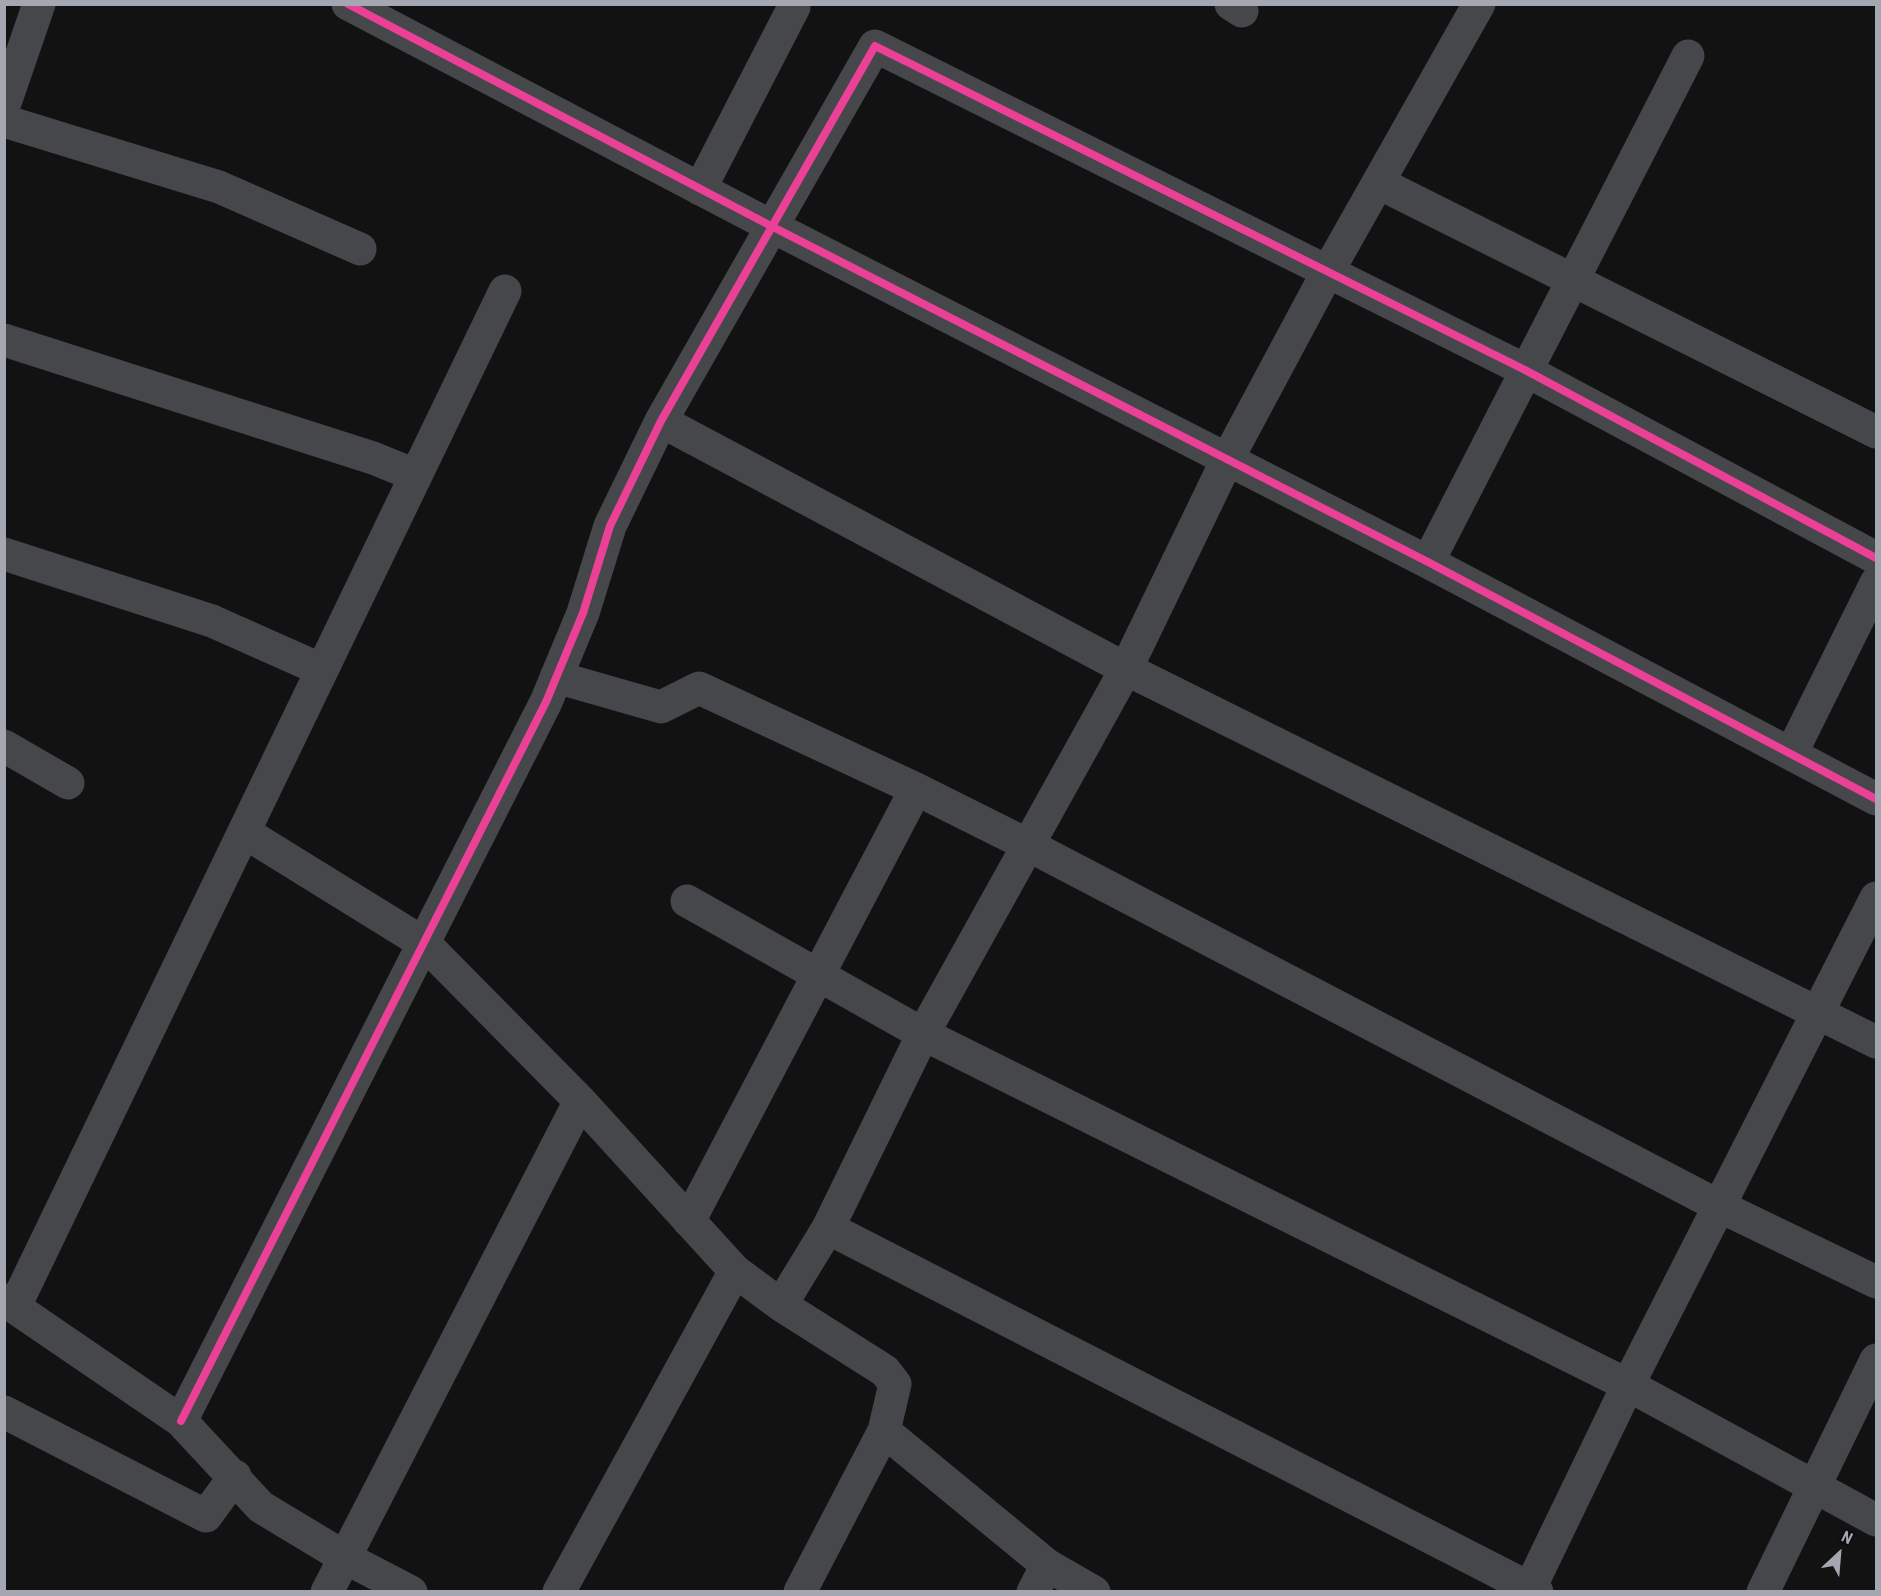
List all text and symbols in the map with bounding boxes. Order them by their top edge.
north arrow [1809,1524,1869,1584]
text: N [1839,1527,1856,1548]

